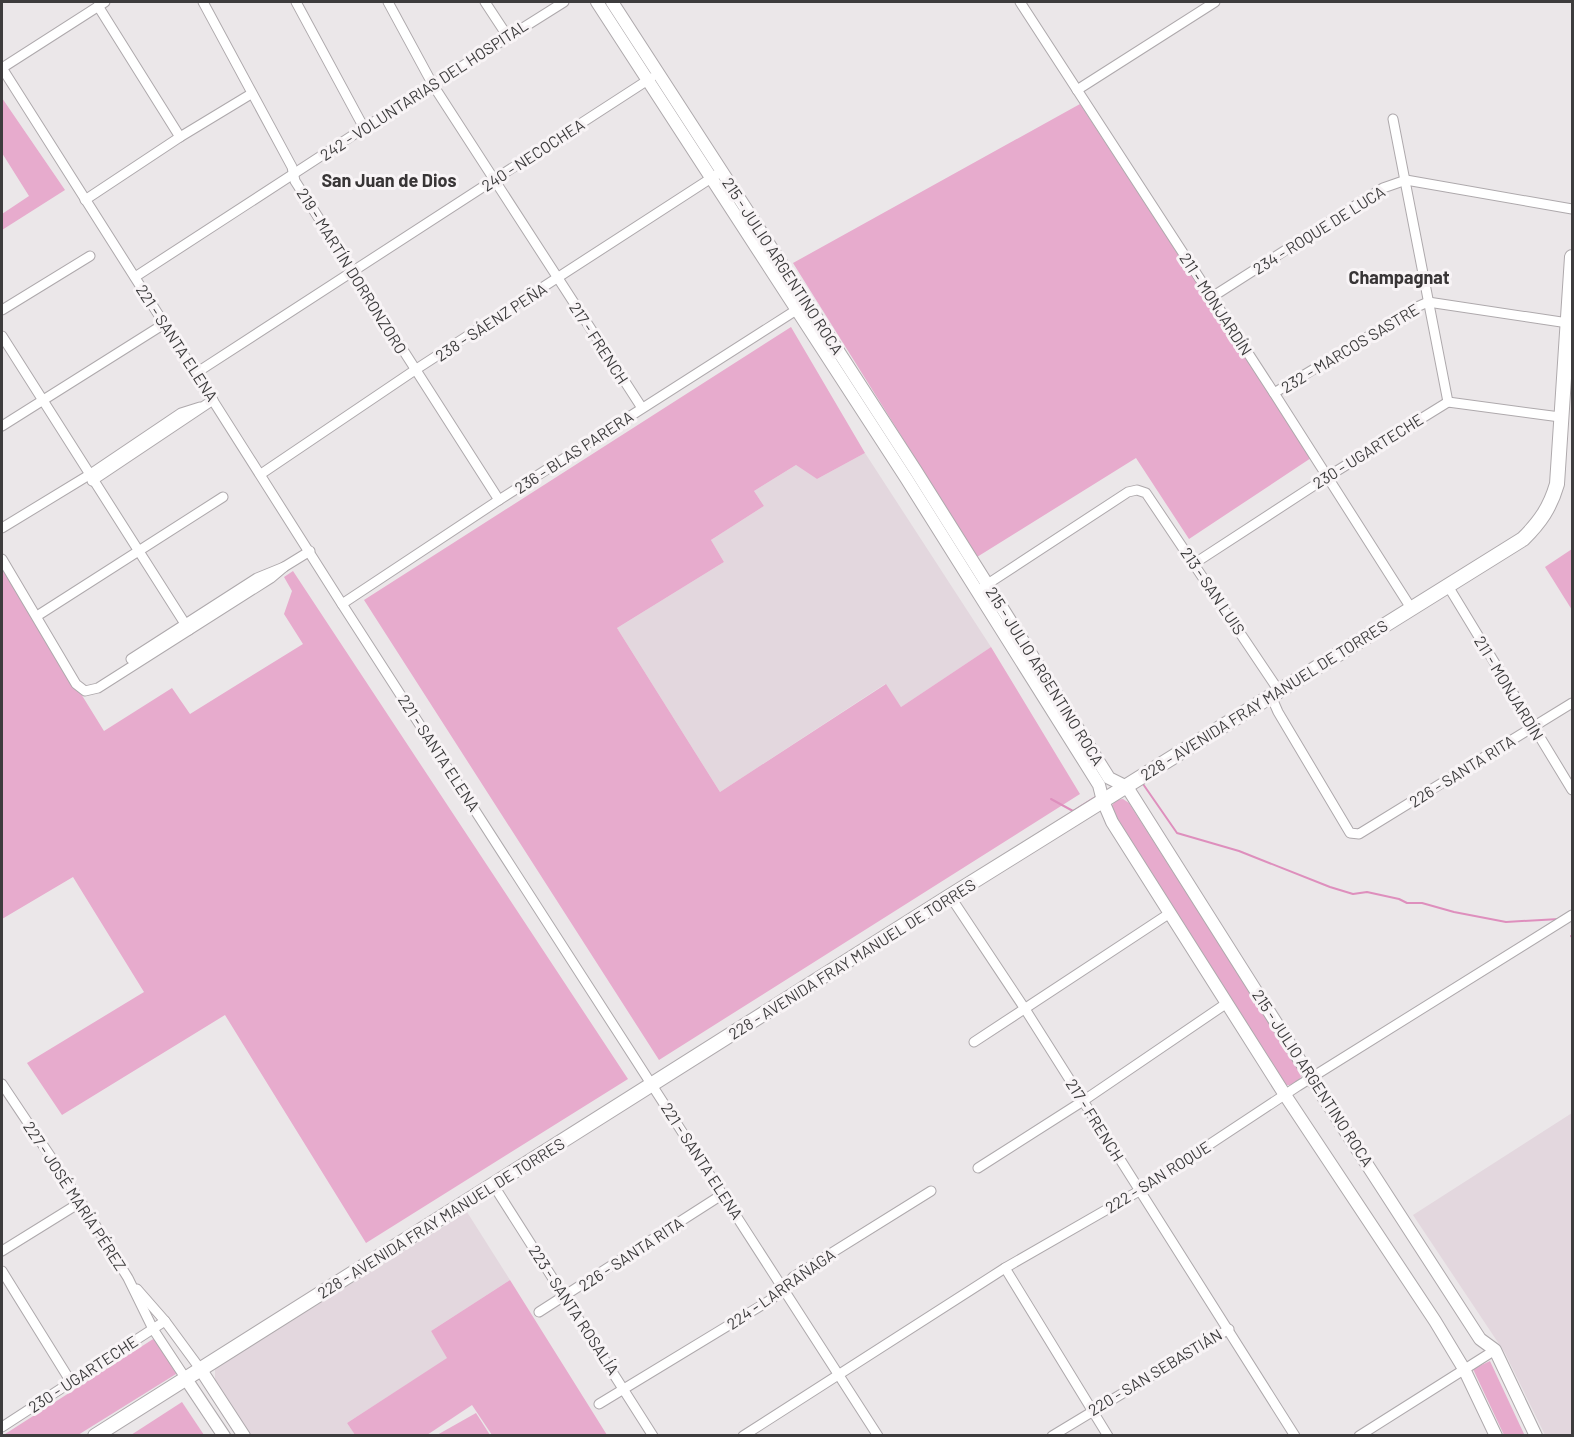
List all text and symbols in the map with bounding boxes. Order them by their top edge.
street label: 242 - VOLUNTARIAS DEL HOSPITAL [316,15,531,164]
street label: 240 - NECOCHEA [478,114,588,195]
district label: San Juan de Dios [321,169,457,191]
street label: 215 - JULIO ARGENTINO ROCA [719,174,848,358]
street label: 234 - ROQUE DE LUCA [1249,181,1388,278]
street label: 219 - MARTÍN DORRONZORO [294,184,411,357]
street label: 211 - MONJARDÍN [1176,249,1257,358]
district label: Champagnat [1348,266,1450,288]
street label: 238 - SÁENZ PEÑA [431,278,550,365]
street label: 221 - SANTA ELENA [133,281,222,405]
street label: 217 - FRENCH [566,298,633,387]
street label: 232 - MARCOS SASTRE [1277,299,1422,396]
street label: 236 - BLAS PARERA [511,406,637,497]
street label: 230 - UGARTECHE [1309,409,1426,492]
street label: 213 - SAN LUIS [1177,544,1250,638]
street label: 215 - JULIO ARGENTINO ROCA [983,583,1108,769]
street label: 228 - AVENIDA FRAY MANUEL DE TORRES [1137,615,1391,784]
street label: 211 - MONJARDÍN [1471,632,1548,743]
street label: 221 - SANTA ELENA [395,691,484,815]
street label: 226 - SANTA RITA [1405,730,1518,811]
street label: 228 - AVENIDA FRAY MANUEL DE TORRES [725,874,979,1043]
street label: 215 - JULIO ARGENTINO ROCA [1249,986,1378,1170]
street label: 217 - FRENCH [1063,1075,1128,1165]
street label: 221 - SANTA ELENA [658,1099,747,1223]
street label: 227 - JOSÉ MARÍA PÉREZ [20,1118,131,1274]
street label: 228 - AVENIDA FRAY MANUEL DE TORRES [314,1133,568,1302]
street label: 222 - SAN ROQUE [1102,1137,1214,1217]
street label: 226 - SANTA RITA [575,1213,687,1294]
street label: 223 - SANTA ROSALÍA [525,1241,624,1378]
street label: 224 - LARRAÑAGA [723,1244,839,1333]
street label: 220 - SAN SEBASTIÁN [1084,1324,1225,1419]
street label: 230 - UGARTECHE [24,1331,141,1416]

